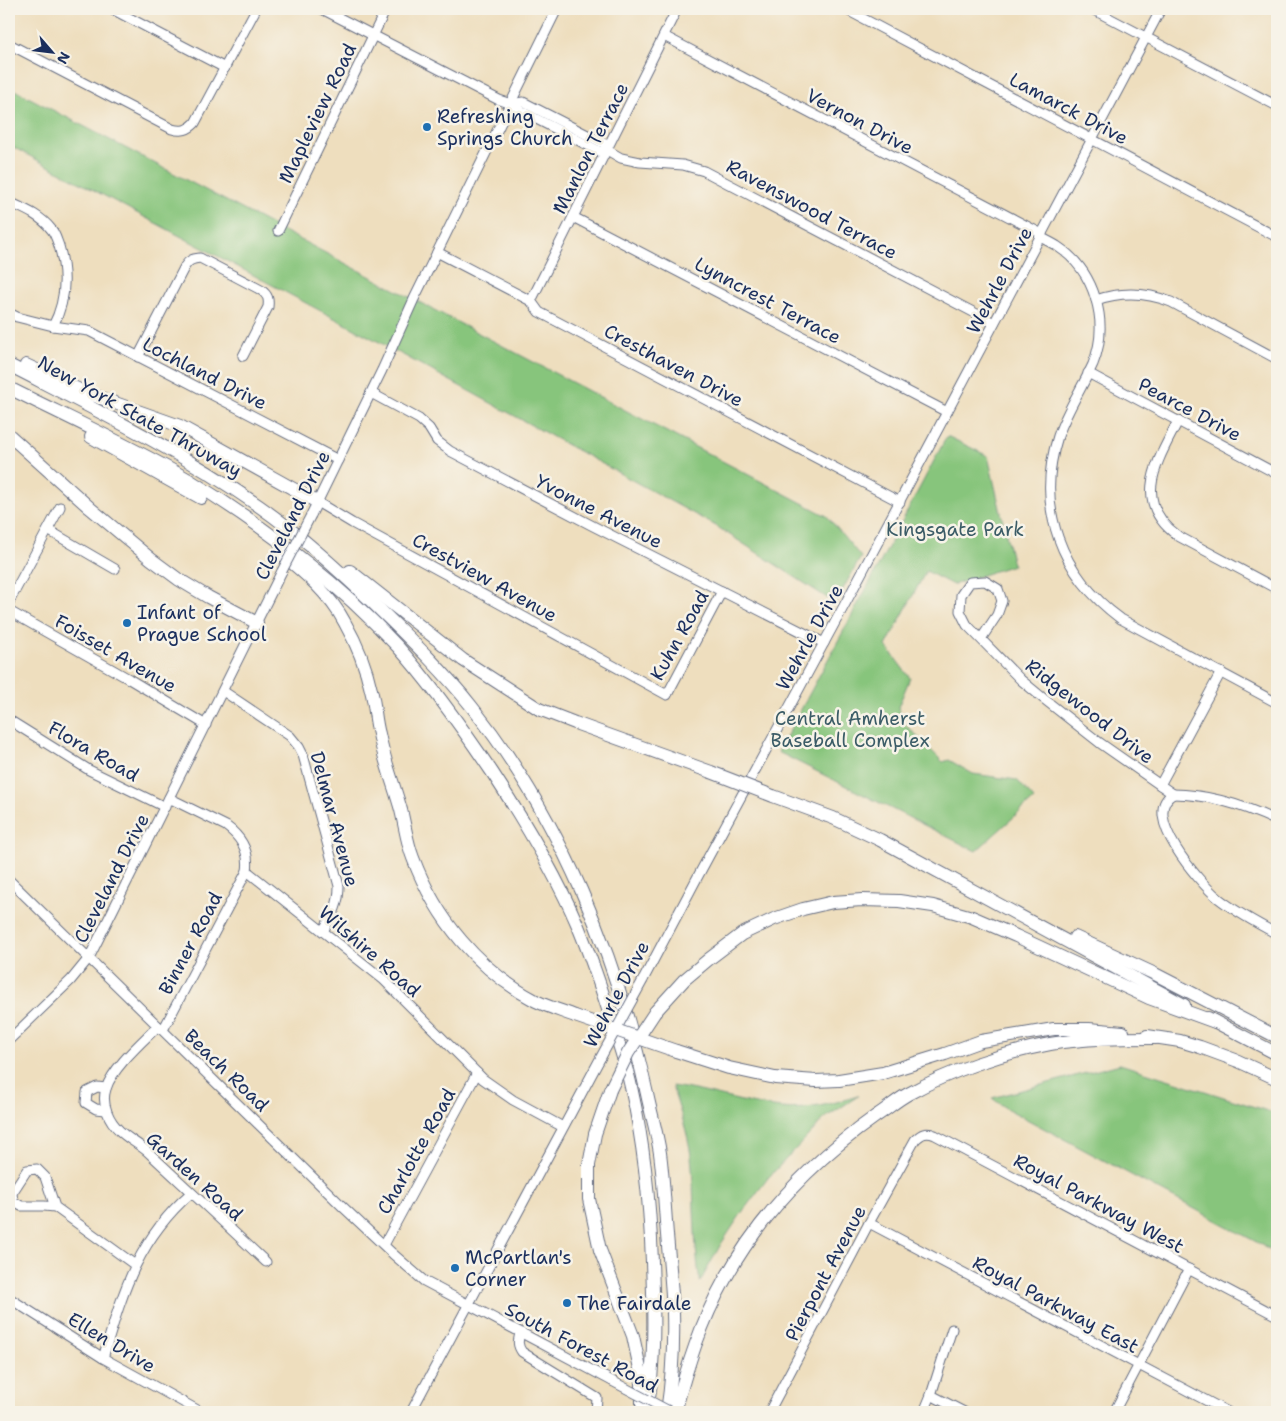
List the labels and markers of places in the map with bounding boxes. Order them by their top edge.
place label: Refreshing Springs Church [437,104,573,151]
marker: Refreshing Springs Church [421,121,433,133]
place label: Infant of Prague School [137,600,267,647]
marker: Infant of Prague School [121,617,133,629]
place label: McPartlan's Corner [465,1245,572,1292]
marker: McPartlan's Corner [449,1262,461,1274]
place label: The Fairdale [577,1291,692,1316]
marker: The Fairdale [561,1297,573,1309]

